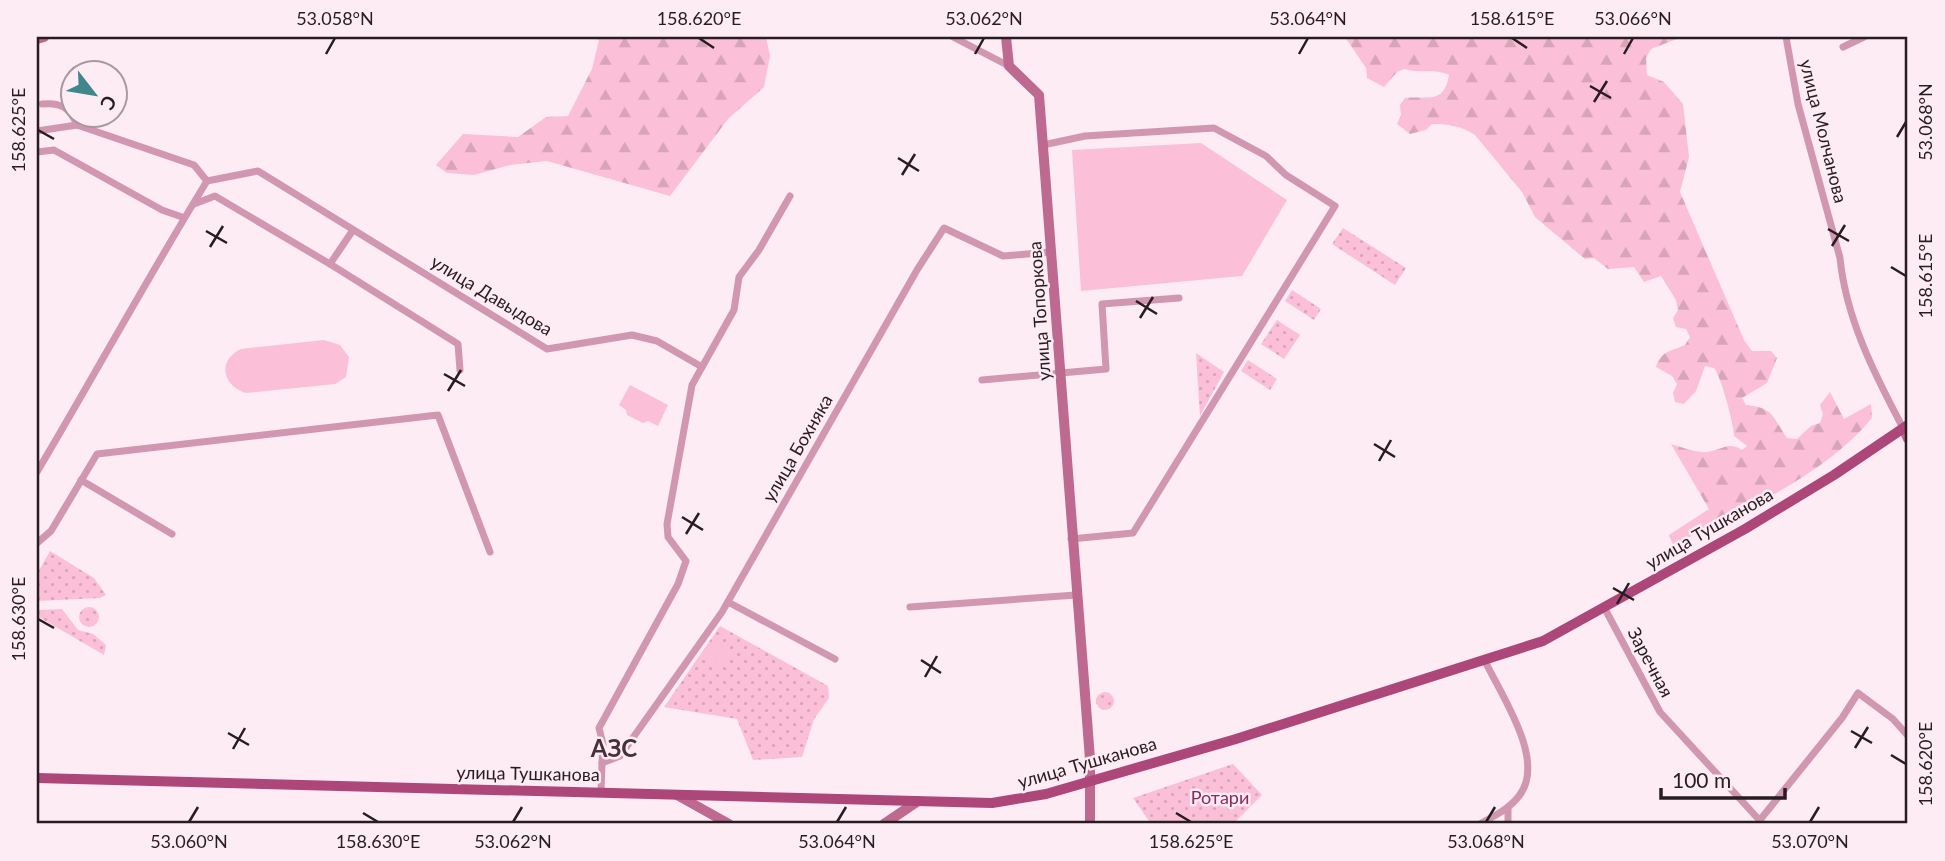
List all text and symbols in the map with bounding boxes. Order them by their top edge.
text: 53.058°N [296,7,374,29]
text: 158.620°E [657,7,741,29]
text: 53.062°N [945,7,1023,29]
text: 53.064°N [1269,7,1347,29]
text: 158.615°E [1470,7,1554,29]
text: 53.066°N [1594,7,1672,29]
street label: улица Молчанова [1796,57,1852,205]
north arrow [60,60,130,130]
text: 53.068°N [1914,83,1936,161]
text: 158.625°E [7,88,29,172]
text: С [96,92,122,115]
text: 158.615°E [1914,234,1936,318]
street label: улица Топоркова [1023,240,1055,382]
street label: улица Давыдова [427,250,557,340]
street label: улица Бохняка [757,390,837,506]
street label: улица Тушканова [1641,483,1777,573]
text: 158.630°E [7,577,29,661]
street label: Заречная [1623,623,1679,701]
text: 158.620°E [1914,722,1936,806]
street label: улица Тушканова [1015,732,1159,792]
district label: АЗС [590,733,637,762]
scale bar [1661,756,1786,800]
street label: улица Тушканова [456,761,600,785]
text: 100 m [1672,767,1731,792]
park label: Ротари [1191,786,1249,808]
text: 53.060°N [150,830,228,852]
text: 158.630°E [336,830,420,852]
text: 53.062°N [474,830,552,852]
text: 53.064°N [798,830,876,852]
text: 158.625°E [1149,830,1233,852]
text: 53.068°N [1447,830,1525,852]
text: 53.070°N [1771,830,1849,852]

